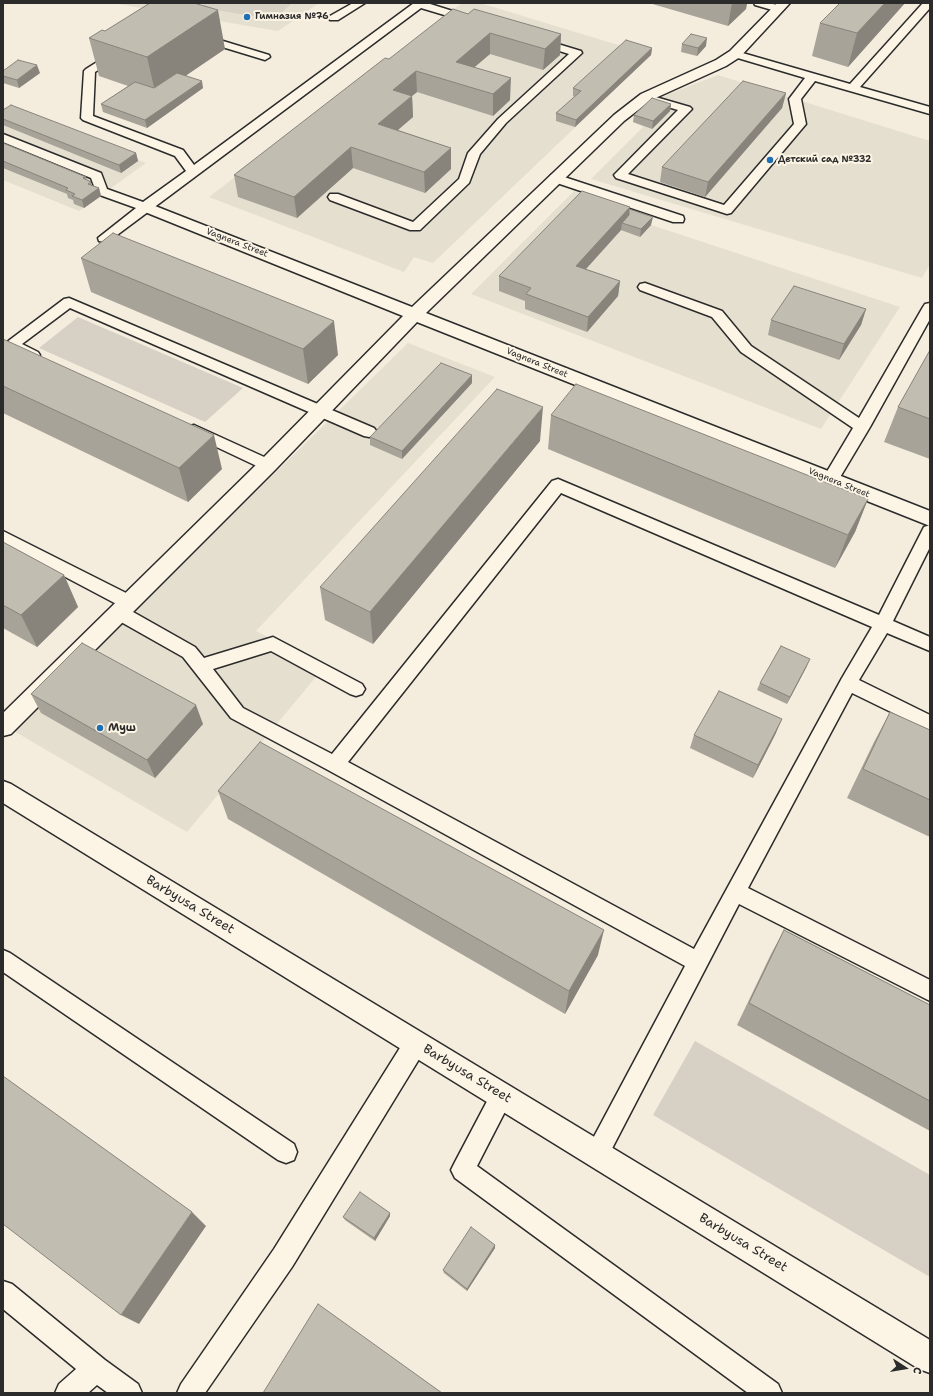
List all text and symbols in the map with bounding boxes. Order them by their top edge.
marker: Гимназия №76 [242,12,252,22]
place label: Гимназия №76 [255,12,328,22]
marker: Детский cад №332 [765,155,775,165]
place label: Детский cад №332 [778,155,871,165]
street label: Vagnera Street [205,226,269,260]
street label: Vagnera Street [505,346,569,380]
street label: Vagnera Street [807,466,871,500]
place label: Муш [108,721,136,735]
marker: Муш [95,723,105,733]
street label: Barbyusa Street [143,872,237,938]
street label: Barbyusa Street [420,1041,514,1107]
street label: Barbyusa Street [696,1210,790,1276]
north arrow [885,1348,925,1388]
text: С [909,1366,925,1375]

